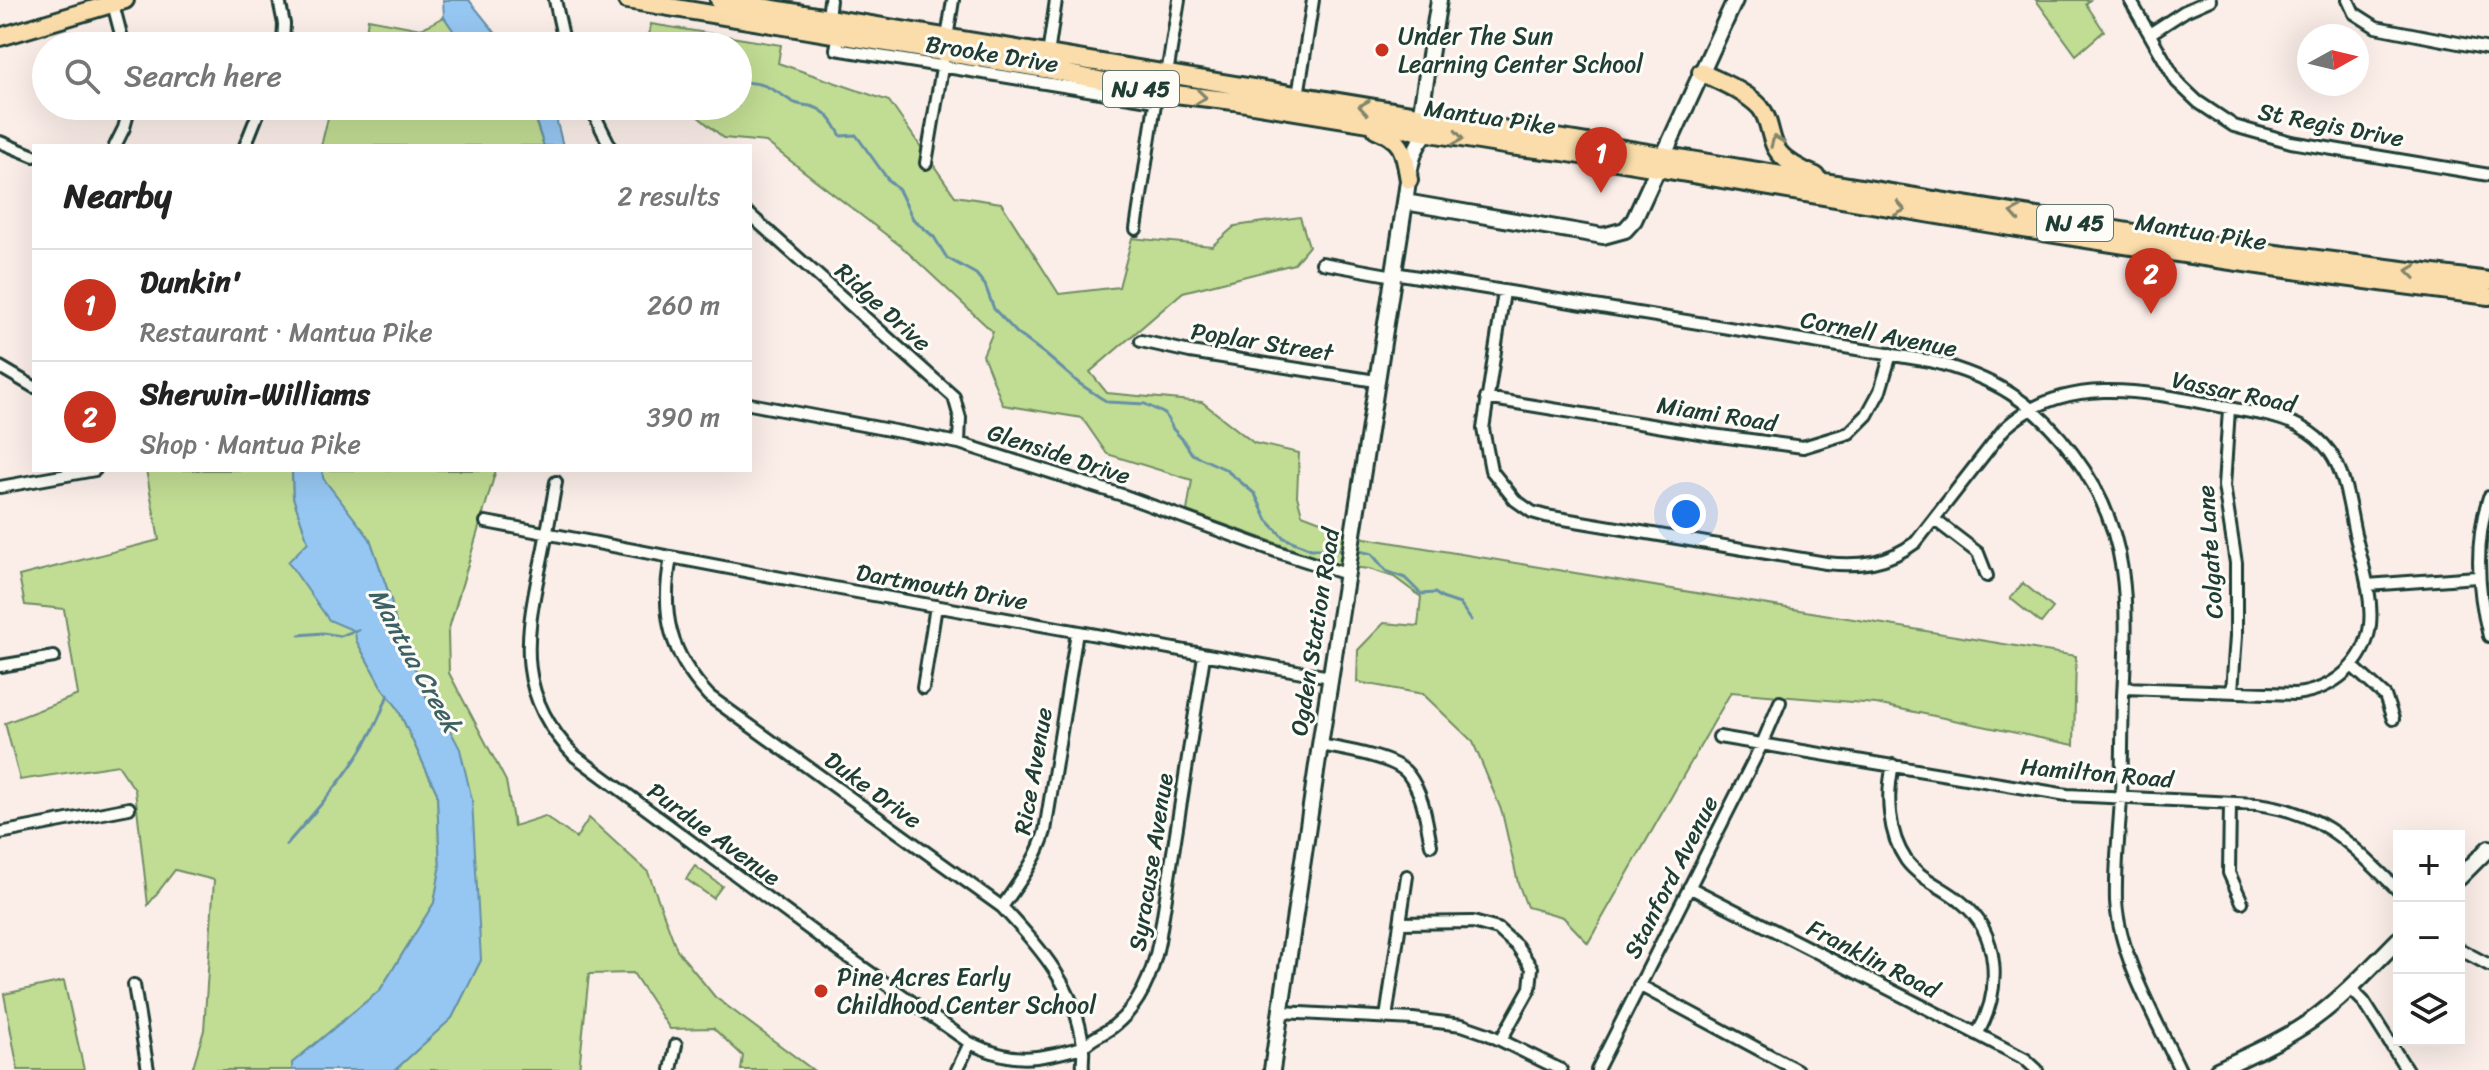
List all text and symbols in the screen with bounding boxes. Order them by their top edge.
place label: Under The Sun Learning Center School [1398,15,1644,85]
street label: Brooke Drive [922,23,1062,85]
north arrow [2297,24,2369,96]
search box [32,32,752,120]
marker: Under The Sun Learning Center School [1373,41,1391,59]
text: Search here [124,49,282,103]
icon: search [60,54,104,98]
road number: NJ 45 [1103,71,1179,107]
street label: Mantua Pike [1421,87,1559,147]
one-way arrow [1195,88,1208,105]
street label: St Regis Drive [2254,90,2408,160]
one-way arrow [1357,99,1370,116]
pin: 1 [1575,127,1627,193]
one-way arrow [1451,128,1464,145]
one-way arrow [1769,134,1786,148]
text: Nearby [64,166,172,226]
text: 2 results [618,173,720,219]
one-way arrow [1893,200,1907,217]
street label: Mantua Pike [2132,201,2270,263]
road number: NJ 45 [2037,205,2113,241]
one-way arrow [2009,206,2023,223]
pin: 2 [2125,248,2177,314]
street label: Ridge Drive [825,252,941,362]
text: Dunkin' [140,255,242,309]
one-way arrow [2405,263,2419,280]
text: 1 [84,282,96,328]
text: 260 m [647,282,720,328]
street label: Cornell Avenue [1797,298,1961,370]
text: Restaurant · Mantua Pike [140,309,433,355]
street label: Poplar Street [1188,310,1337,374]
street label: Vassar Road [2168,358,2302,426]
text: Sherwin-Williams [140,367,370,421]
street label: Miami Road [1654,384,1781,444]
text: 2 [82,394,98,440]
text: 390 m [647,394,720,440]
street label: Glenside Drive [982,411,1136,497]
text: Shop · Mantua Pike [140,421,361,467]
street label: Colgate Lane [2184,484,2236,620]
your location [1666,494,1706,534]
street label: Ogden Station Road [1278,523,1353,739]
street label: Dartmouth Drive [853,551,1031,623]
water label: Mantua Creek [356,579,476,744]
street label: Rice Avenue [1001,704,1065,838]
street label: Duke Drive [815,740,931,840]
street label: Hamilton Road [2019,745,2176,801]
street label: Syracuse Avenue [1116,769,1186,954]
street label: Purdue Avenue [638,771,790,897]
street label: Stanford Avenue [1612,788,1730,966]
map controls [2393,830,2465,1046]
button: + [2393,830,2465,902]
button: − [2393,902,2465,974]
street label: Franklin Road [1799,908,1948,1011]
place label: Pine Acres Early Childhood Center School [837,956,1097,1026]
button: layers [2393,974,2465,1046]
marker: Pine Acres Early Childhood Center School [812,982,830,1000]

